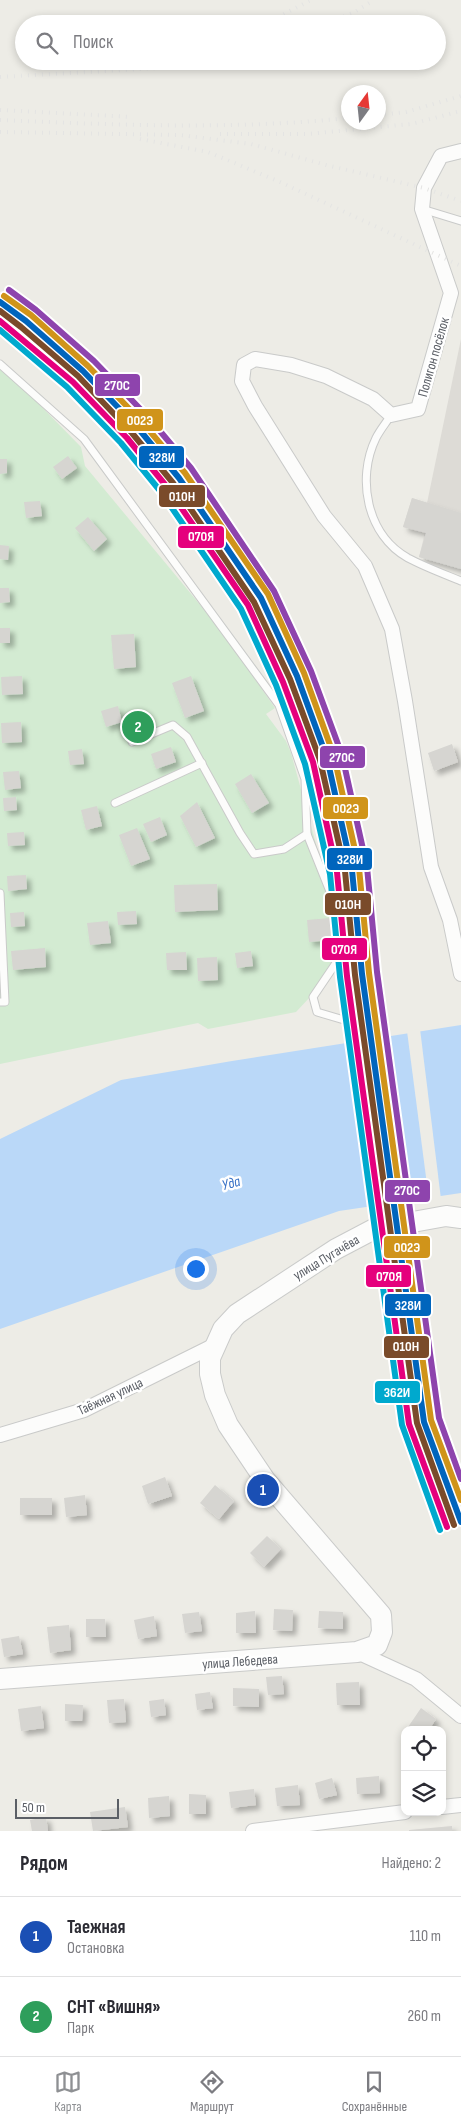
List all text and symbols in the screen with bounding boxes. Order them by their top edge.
search box [15,15,446,70]
icon: search [33,29,61,57]
text: Поиск [73,31,113,54]
north arrow [341,85,386,130]
street label: Полигон посёлок [414,315,453,399]
line badge: 270С [94,373,141,397]
text: 270С [104,377,130,394]
line badge: 002Э [116,408,164,432]
text: 002Э [127,412,153,429]
line badge: 328И [138,445,185,469]
text: 328И [149,449,175,466]
line badge: 010Н [158,484,206,508]
text: 010Н [169,488,195,505]
line badge: 070Я [177,525,225,549]
text: 070Я [188,528,214,545]
pin: 2 [122,708,154,746]
line badge: 270С [319,745,366,769]
text: 270С [329,749,355,766]
line badge: 002Э [322,796,369,820]
text: 002Э [333,800,359,817]
line badge: 328И [326,847,373,871]
text: 328И [337,851,363,868]
line badge: 010Н [324,892,372,916]
text: 010Н [335,896,361,913]
line badge: 070Я [321,937,368,961]
text: 070Я [331,941,357,958]
water label: Уда [220,1172,243,1195]
line badge: 270С [384,1179,431,1203]
text: 270С [394,1182,420,1199]
street label: улица Пугачёва [290,1231,362,1284]
line badge: 002Э [383,1235,431,1259]
text: 002Э [394,1239,420,1256]
your location [183,1256,209,1282]
line badge: 070Я [365,1264,412,1288]
text: 070Я [376,1268,402,1285]
line badge: 328И [384,1293,432,1317]
text: 328И [395,1297,421,1314]
line badge: 010Н [383,1335,430,1359]
text: 010Н [393,1338,419,1355]
street label: Таёжная улица [75,1374,146,1419]
line badge: 362И [374,1380,421,1404]
text: 362И [384,1384,410,1401]
pin: 1 [247,1471,279,1509]
street label: улица Лебедева [202,1650,279,1673]
map controls [401,1726,446,1816]
button: locate [401,1726,446,1771]
button: layers [401,1771,446,1816]
scale bar [15,1796,119,1819]
text: 50 m [22,1799,45,1816]
text: Рядом [20,1851,68,1876]
text: Найдено: 2 [382,1854,441,1873]
text: Таежная [67,1916,126,1939]
text: 1 [33,1927,39,1946]
text: 110 m [410,1927,441,1946]
text: Остановка [67,1939,124,1958]
text: СНТ «Вишня» [67,1996,161,2019]
text: 2 [32,2007,40,2026]
text: 260 m [407,2007,441,2026]
text: Парк [67,2019,94,2038]
tab: Карта [54,2068,82,2115]
tab: Маршрут [190,2068,234,2115]
tab: Сохранённые [342,2068,407,2115]

